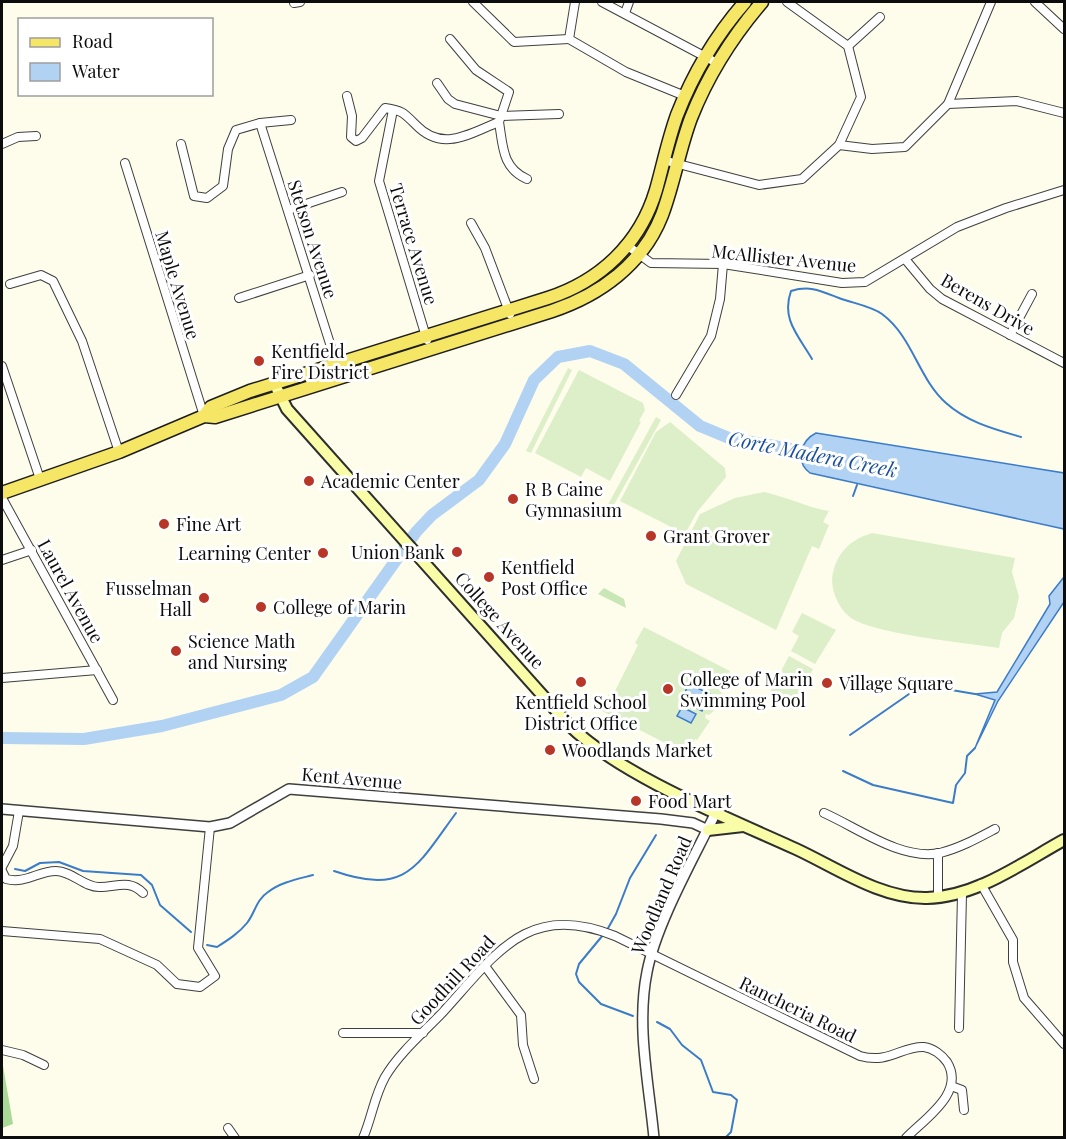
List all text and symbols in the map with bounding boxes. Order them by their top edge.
legend [18,18,213,96]
text: Road [72,29,113,53]
text: Water [71,59,120,83]
street label: Stetson Avenue [283,177,343,301]
street label: Terrace Avenue [384,180,444,308]
street label: Maple Avenue [150,228,206,342]
street label: McAllister Avenue [710,238,858,278]
street label: Berens Drive [937,268,1039,340]
place label: Kentfield Fire District [271,339,369,384]
marker: Kentfield Fire District [252,354,266,368]
water label: Corte Madera Creek [726,423,900,483]
place label: Academic Center [320,469,460,493]
marker: Academic Center [302,474,316,488]
place label: R B Caine Gymnasium [525,477,622,522]
marker: R B Caine Gymnasium [506,492,520,506]
place label: Fine Art [176,512,242,536]
marker: Fine Art [157,517,171,531]
place label: Grant Grover [663,524,770,548]
marker: Grant Grover [644,529,658,543]
street label: Laurel Avenue [33,535,109,647]
place label: Union Bank [351,540,445,564]
place label: Learning Center [178,541,311,565]
marker: Union Bank [450,545,464,559]
marker: Learning Center [316,546,330,560]
place label: Kentfield Post Office [501,555,588,600]
street label: College Avenue [450,566,550,674]
marker: Kentfield Post Office [482,570,496,584]
place label: Fusselman Hall [105,576,192,621]
marker: Fusselman Hall [197,591,211,605]
place label: College of Marin [273,595,406,619]
marker: College of Marin [254,600,268,614]
place label: Science Math and Nursing [188,629,296,674]
marker: Science Math and Nursing [169,644,183,658]
place label: College of Marin Swimming Pool [680,667,813,712]
place label: Village Square [838,671,953,695]
marker: Kentfield School District Office [574,675,588,689]
marker: Village Square [820,676,834,690]
marker: College of Marin Swimming Pool [661,682,675,696]
place label: Kentfield School District Office [515,690,647,735]
place label: Woodlands Market [561,738,713,762]
marker: Woodlands Market [543,743,557,757]
street label: Kent Avenue [301,762,403,794]
place label: Food Mart [648,789,732,813]
marker: Food Mart [629,794,643,808]
street label: Woodland Road [625,832,697,959]
street label: Goodhill Road [404,930,500,1030]
street label: Rancheria Road [736,970,861,1048]

